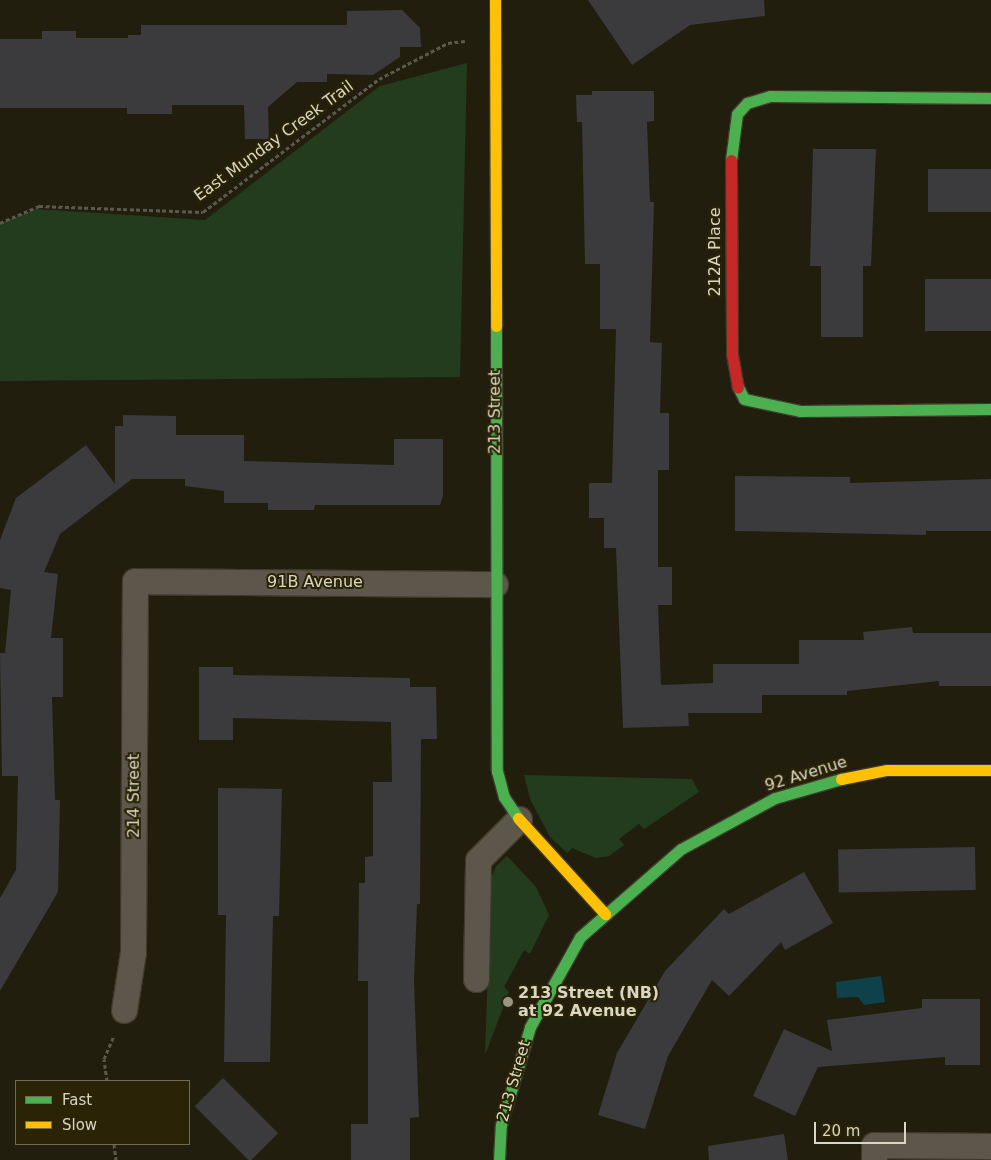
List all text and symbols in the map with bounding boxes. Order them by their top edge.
street label: East Munday Creek Trail [191,77,357,205]
street label: 212A Place [705,207,725,297]
street label: 213 Street [485,370,505,454]
street label: 91B Avenue [267,572,363,592]
street label: 92 Avenue [763,752,849,796]
street label: 214 Street [124,754,144,838]
place label: 213 Street (NB) at 92 Avenue [518,983,659,1021]
marker: 213 Street (NB) at 92 Avenue [502,996,514,1008]
street label: 213 Street [493,1038,535,1124]
legend [15,1080,190,1145]
text: Fast [62,1091,92,1109]
scale bar [816,1112,908,1144]
text: Slow [62,1116,97,1134]
text: 20 m [822,1122,860,1140]

